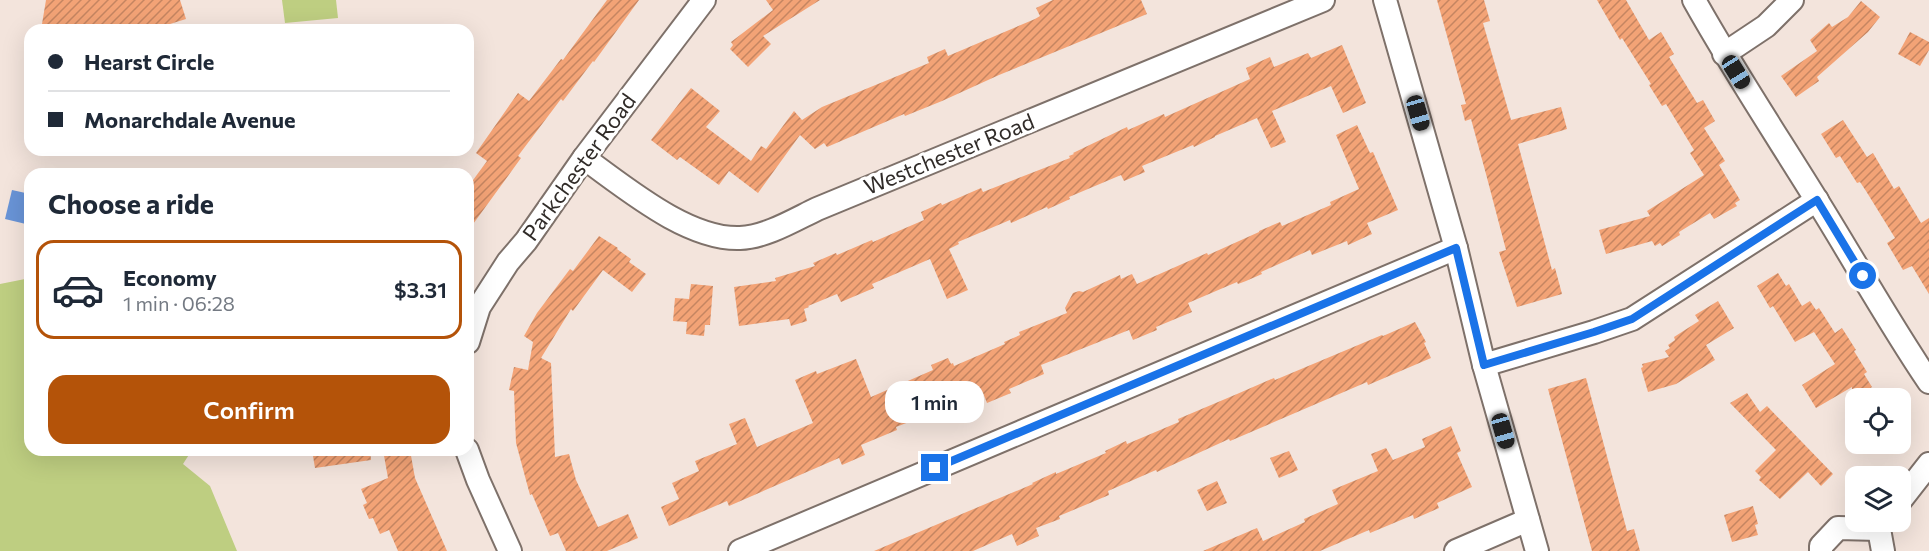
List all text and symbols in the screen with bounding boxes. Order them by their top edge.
text: Hearst Circle [84,48,214,75]
car [1719,52,1753,92]
street label: Parkchester Road [516,88,641,246]
car [1404,93,1432,133]
text: Monarchdale Avenue [84,106,296,133]
street label: Westchester Road [860,107,1038,200]
text: Choose a ride [48,187,214,220]
route start [1849,262,1876,289]
icon: car [51,263,105,317]
text: Economy [123,264,217,291]
text: $3.31 [394,276,447,303]
text: 1 min · 06:28 [123,291,235,315]
button: Confirm [48,375,450,444]
callout: 1 min [886,381,984,423]
map controls [1845,388,1911,532]
button: locate [1845,388,1911,454]
text: 1 min [911,390,958,414]
car [1489,411,1517,451]
route end [921,454,948,481]
button: layers [1845,466,1911,532]

